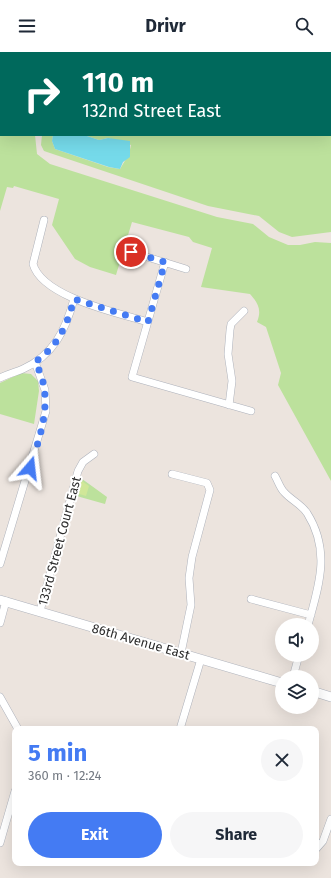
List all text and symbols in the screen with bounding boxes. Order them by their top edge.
icon: menu [16,15,38,37]
text: Drivr [145,15,186,37]
icon: search [293,15,315,37]
text: 110 m [82,66,154,99]
icon: right [16,68,68,120]
text: 132nd Street East [82,100,221,122]
pin [114,235,148,269]
icon: arrive [120,241,142,263]
position arrow [9,447,51,489]
street label: 133rd Street Court East [35,475,84,607]
map controls [275,618,319,714]
button: sound [275,618,319,662]
street label: 86th Avenue East [90,620,192,663]
button: layers [275,670,319,714]
text: 5 min [28,739,87,767]
button: close [261,739,303,781]
text: 360 m · 12:24 [28,768,101,783]
button: Exit [28,812,162,858]
button: Share [170,812,303,858]

